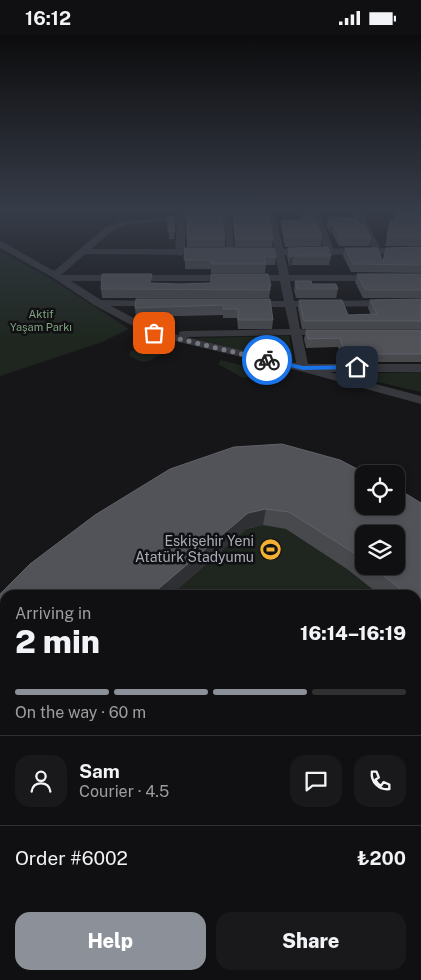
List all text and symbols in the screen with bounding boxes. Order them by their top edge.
text: 16:12 [25,7,71,29]
park label: Aktif Yaşam Parkı [10,308,72,334]
pin [133,312,175,354]
icon: bag [140,319,168,347]
courier [242,335,292,385]
icon: bike [253,346,281,374]
pin [336,346,378,388]
icon: home [343,353,371,381]
map controls [355,465,405,575]
button: locate [355,465,405,515]
button: layers [355,525,405,575]
place label: Eskişehir Yeni Atatürk Stadyumu [135,533,254,565]
sports icon: Eskişehir Yeni Atatürk Stadyumu [258,537,282,561]
text: Arriving in [15,604,91,623]
text: 16:14–16:19 [300,622,406,644]
text: 2 min [15,623,100,660]
text: On the way · 60 m [15,703,146,722]
button: person [15,755,67,807]
button: chat [290,755,342,807]
button: phone [354,755,406,807]
text: Sam [79,760,120,782]
text: Courier · 4.5 [79,782,169,801]
text: Order #6002 [15,847,128,869]
text: ₺200 [357,847,406,869]
button: Help [15,912,206,970]
button: Share [216,912,406,970]

